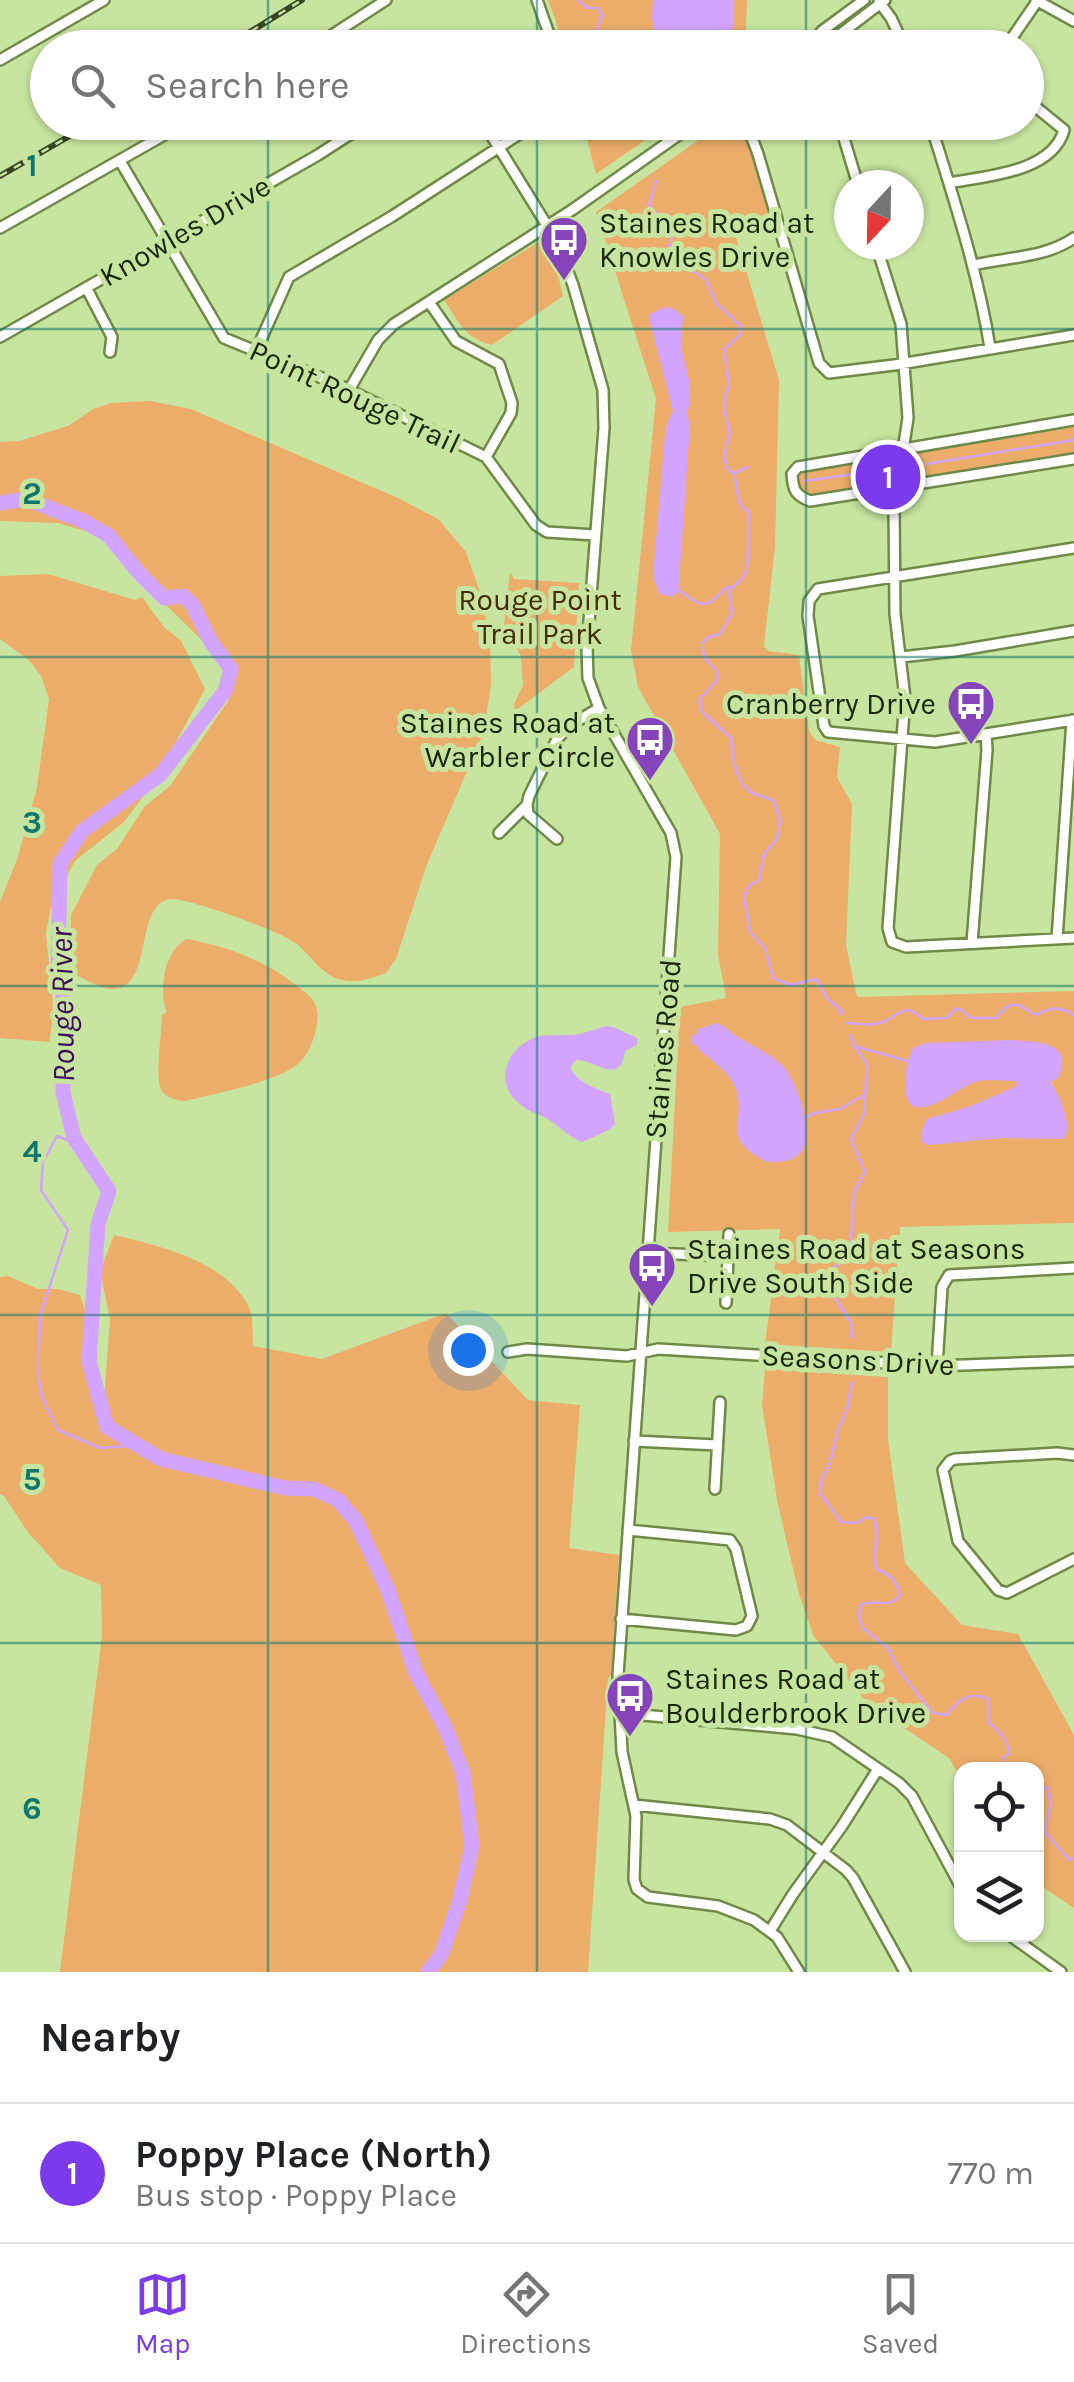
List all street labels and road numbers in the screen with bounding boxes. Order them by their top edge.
street label: Knowles Drive [93,168,277,294]
street label: Point Rouge Trail [244,332,466,462]
street label: Staines Road [637,958,689,1140]
street label: Seasons Drive [761,1337,955,1383]

